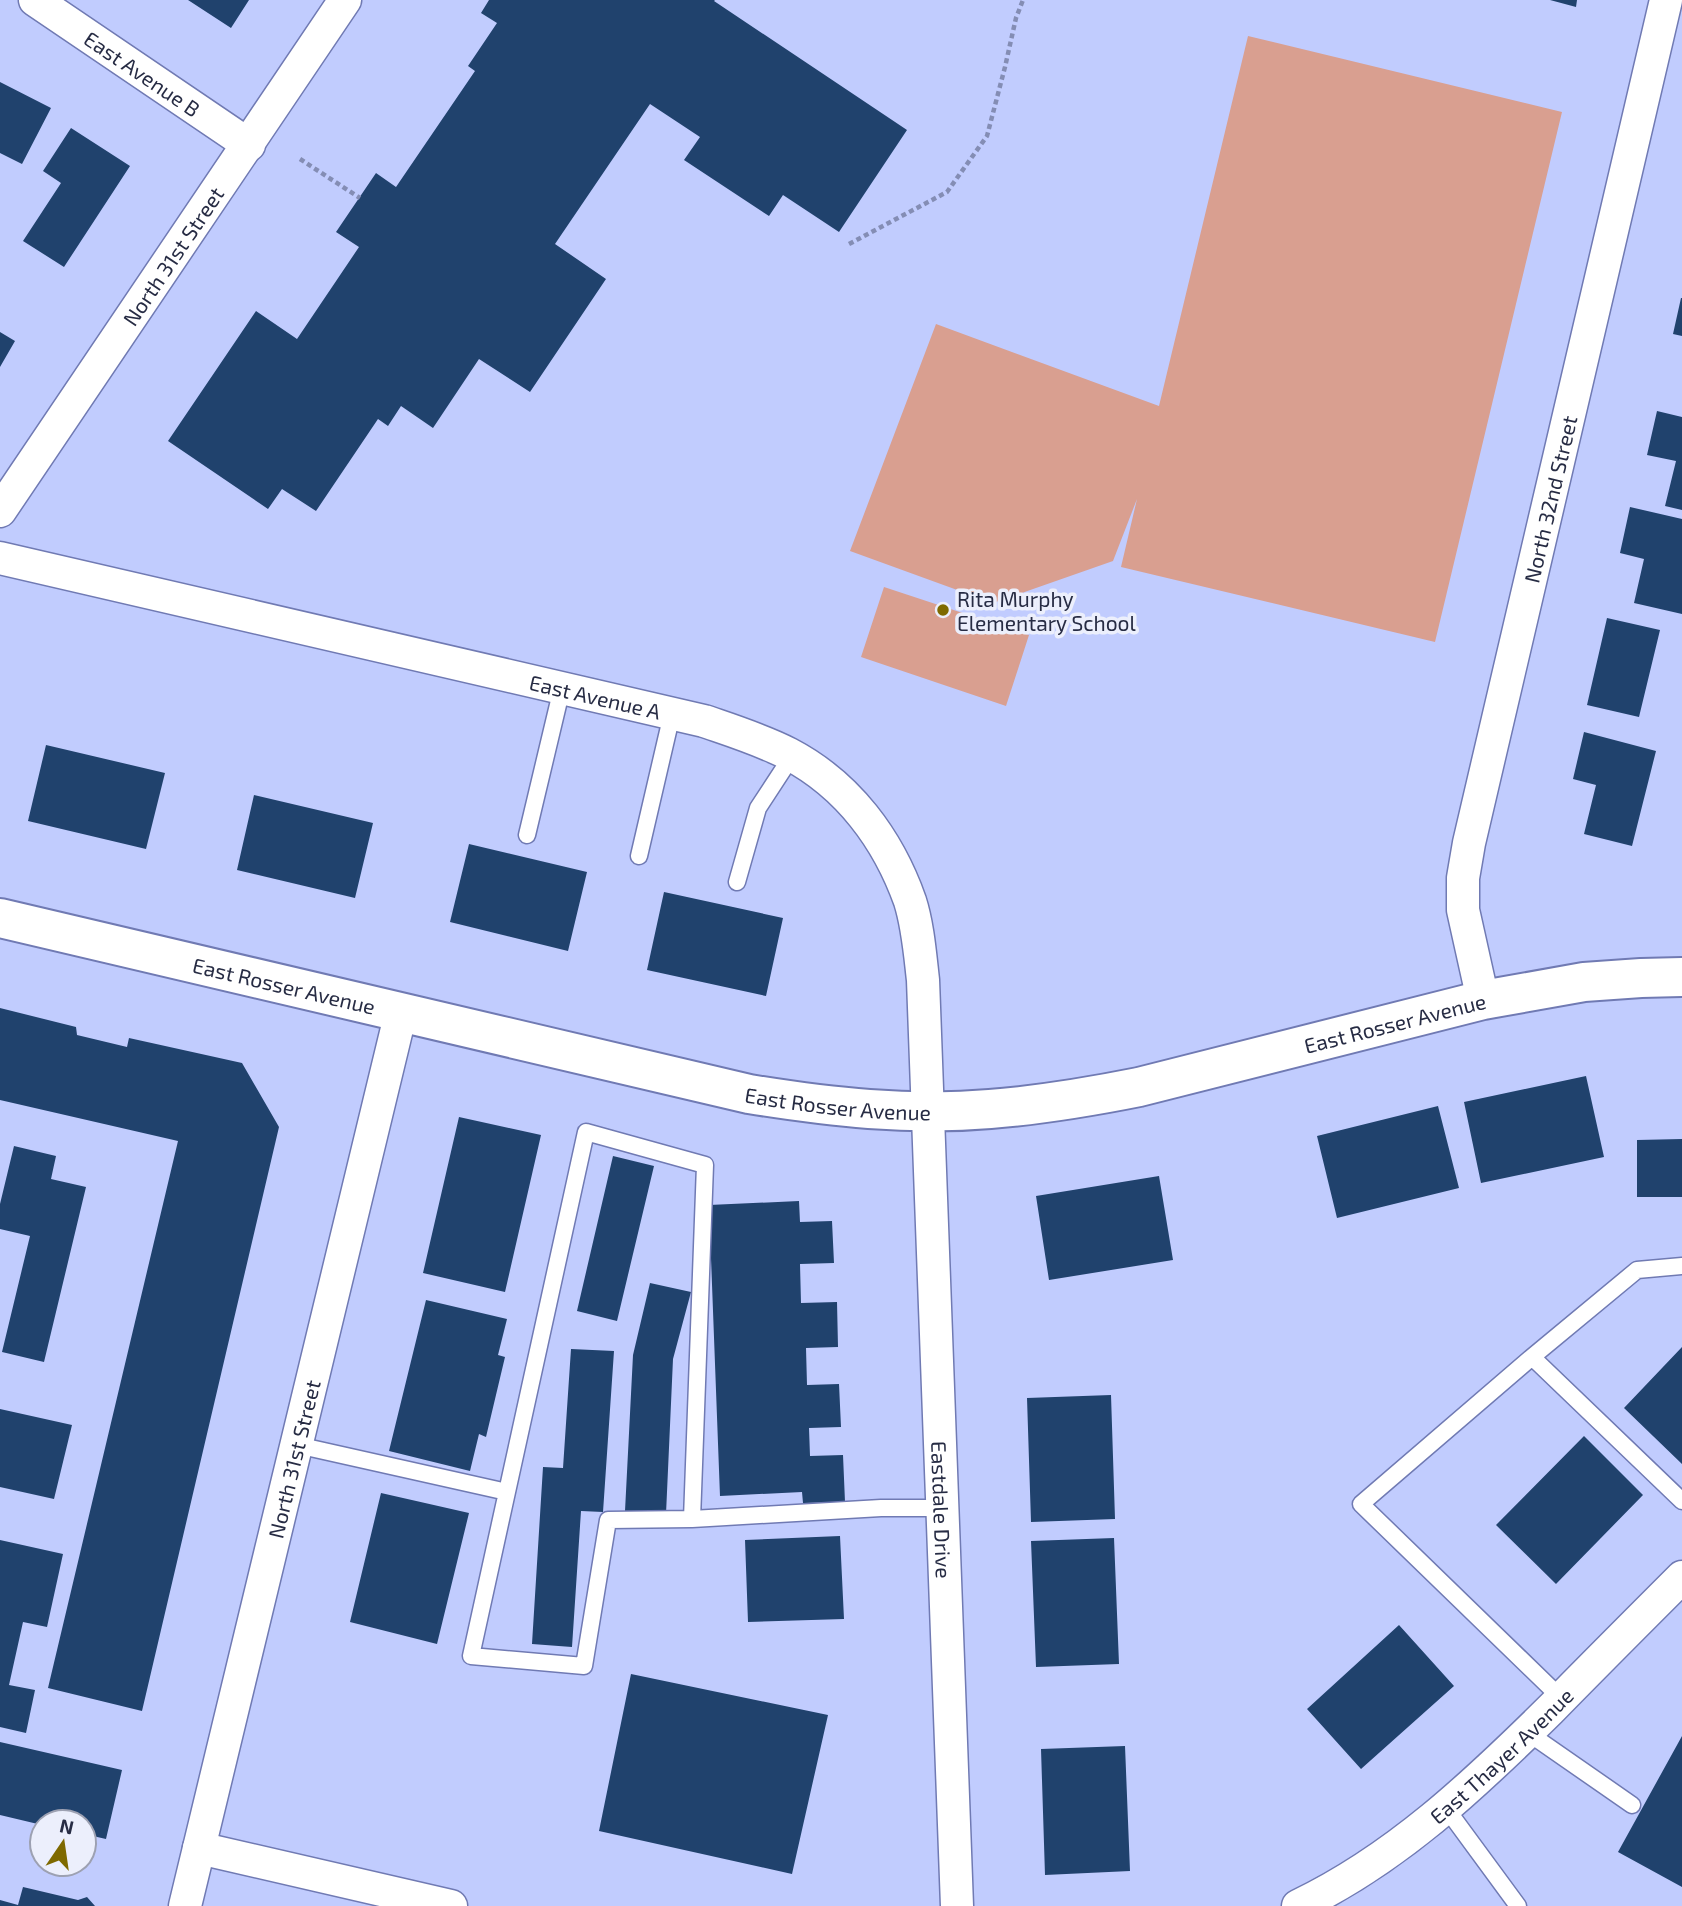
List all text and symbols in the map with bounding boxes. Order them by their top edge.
street label: East Avenue B [80,25,205,121]
street label: North 31st Street [117,182,228,330]
street label: North 32nd Street [1518,413,1581,585]
place label: Rita Murphy Elementary School [957,586,1137,635]
marker: Rita Murphy Elementary School [935,602,951,618]
street label: East Avenue A [527,669,663,723]
street label: East Rosser Avenue [191,951,378,1018]
street label: East Rosser Avenue [1301,987,1488,1057]
street label: East Rosser Avenue [743,1081,931,1124]
street label: North 31st Street [262,1377,324,1540]
street label: Eastdale Drive [927,1440,957,1579]
street label: East Thayer Avenue [1424,1682,1578,1828]
north arrow [28,1808,98,1878]
text: N [58,1813,76,1839]

